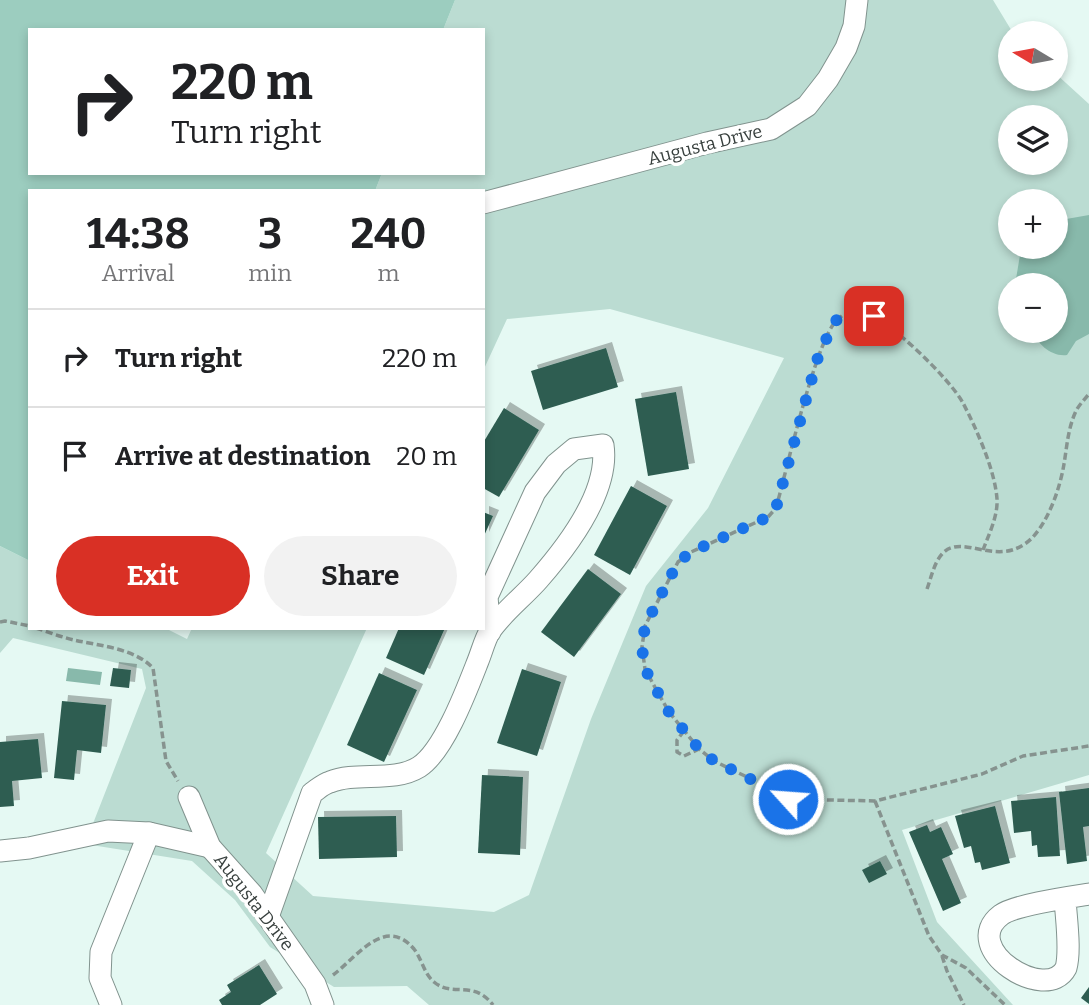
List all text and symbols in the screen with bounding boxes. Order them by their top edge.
north arrow [998,21,1068,91]
map controls [998,21,1068,343]
text: 220 m [171,53,313,112]
icon: right [56,56,147,147]
button: layers [998,105,1068,175]
text: Turn right [171,113,322,151]
street label: Augusta Drive [645,120,765,170]
button: + [998,189,1068,259]
text: 14:38 [87,209,190,259]
text: 3 [258,209,282,259]
text: 240 [350,209,426,259]
text: Arrival [102,259,175,287]
text: min [248,259,292,287]
text: m [377,259,399,287]
button: − [998,273,1068,343]
pin [844,286,904,346]
icon: arrive [855,297,893,335]
icon: right [56,339,94,377]
text: Turn right [115,343,242,374]
text: 220 m [382,343,457,374]
icon: arrive [56,437,94,475]
text: Arrive at destination [115,441,370,472]
text: 20 m [396,441,457,472]
button: Exit [56,536,250,616]
button: Share [264,536,457,616]
position arrow [751,762,825,836]
street label: Augusta Drive [209,849,299,955]

